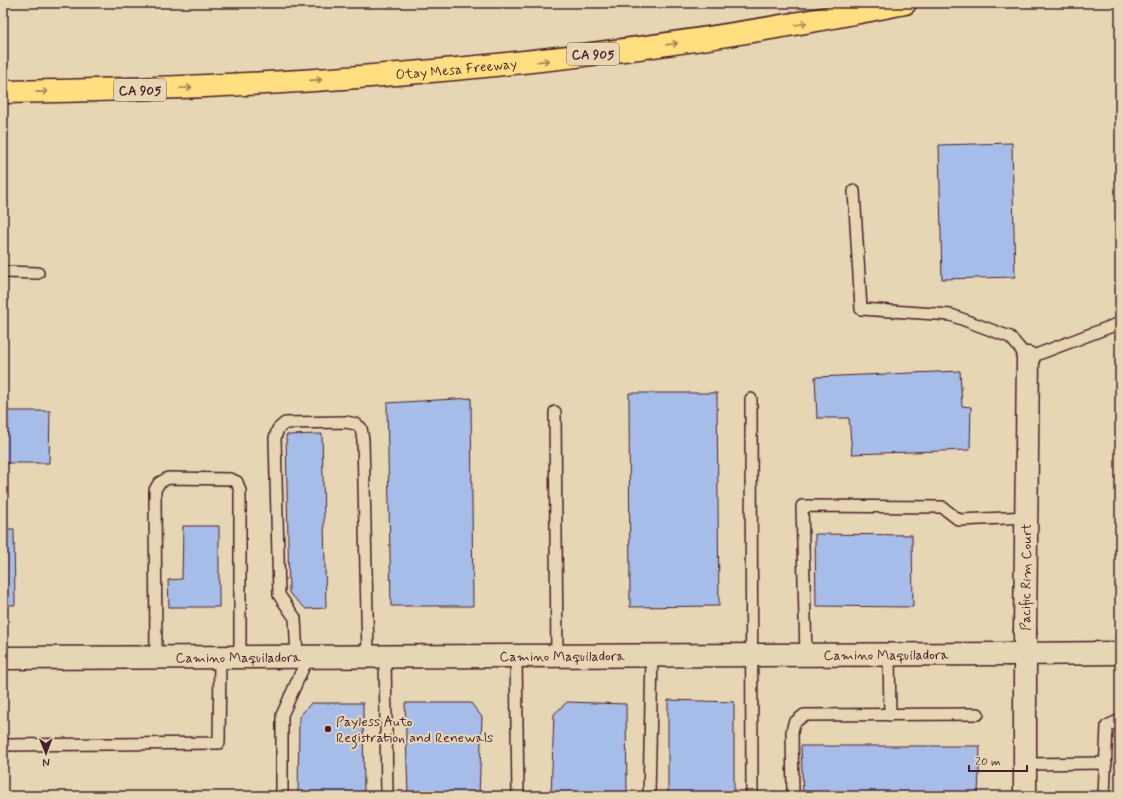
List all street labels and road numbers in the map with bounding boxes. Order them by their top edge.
road number: CA 905 [567,43,619,65]
street label: Otay Mesa Freeway [395,55,518,84]
road number: CA 905 [114,79,166,101]
street label: Pacific Rim Court [1017,523,1036,631]
street label: Camino Maquiladora [823,646,949,665]
street label: Camino Maquiladora [499,648,625,666]
street label: Camino Maquiladora [175,649,301,667]

